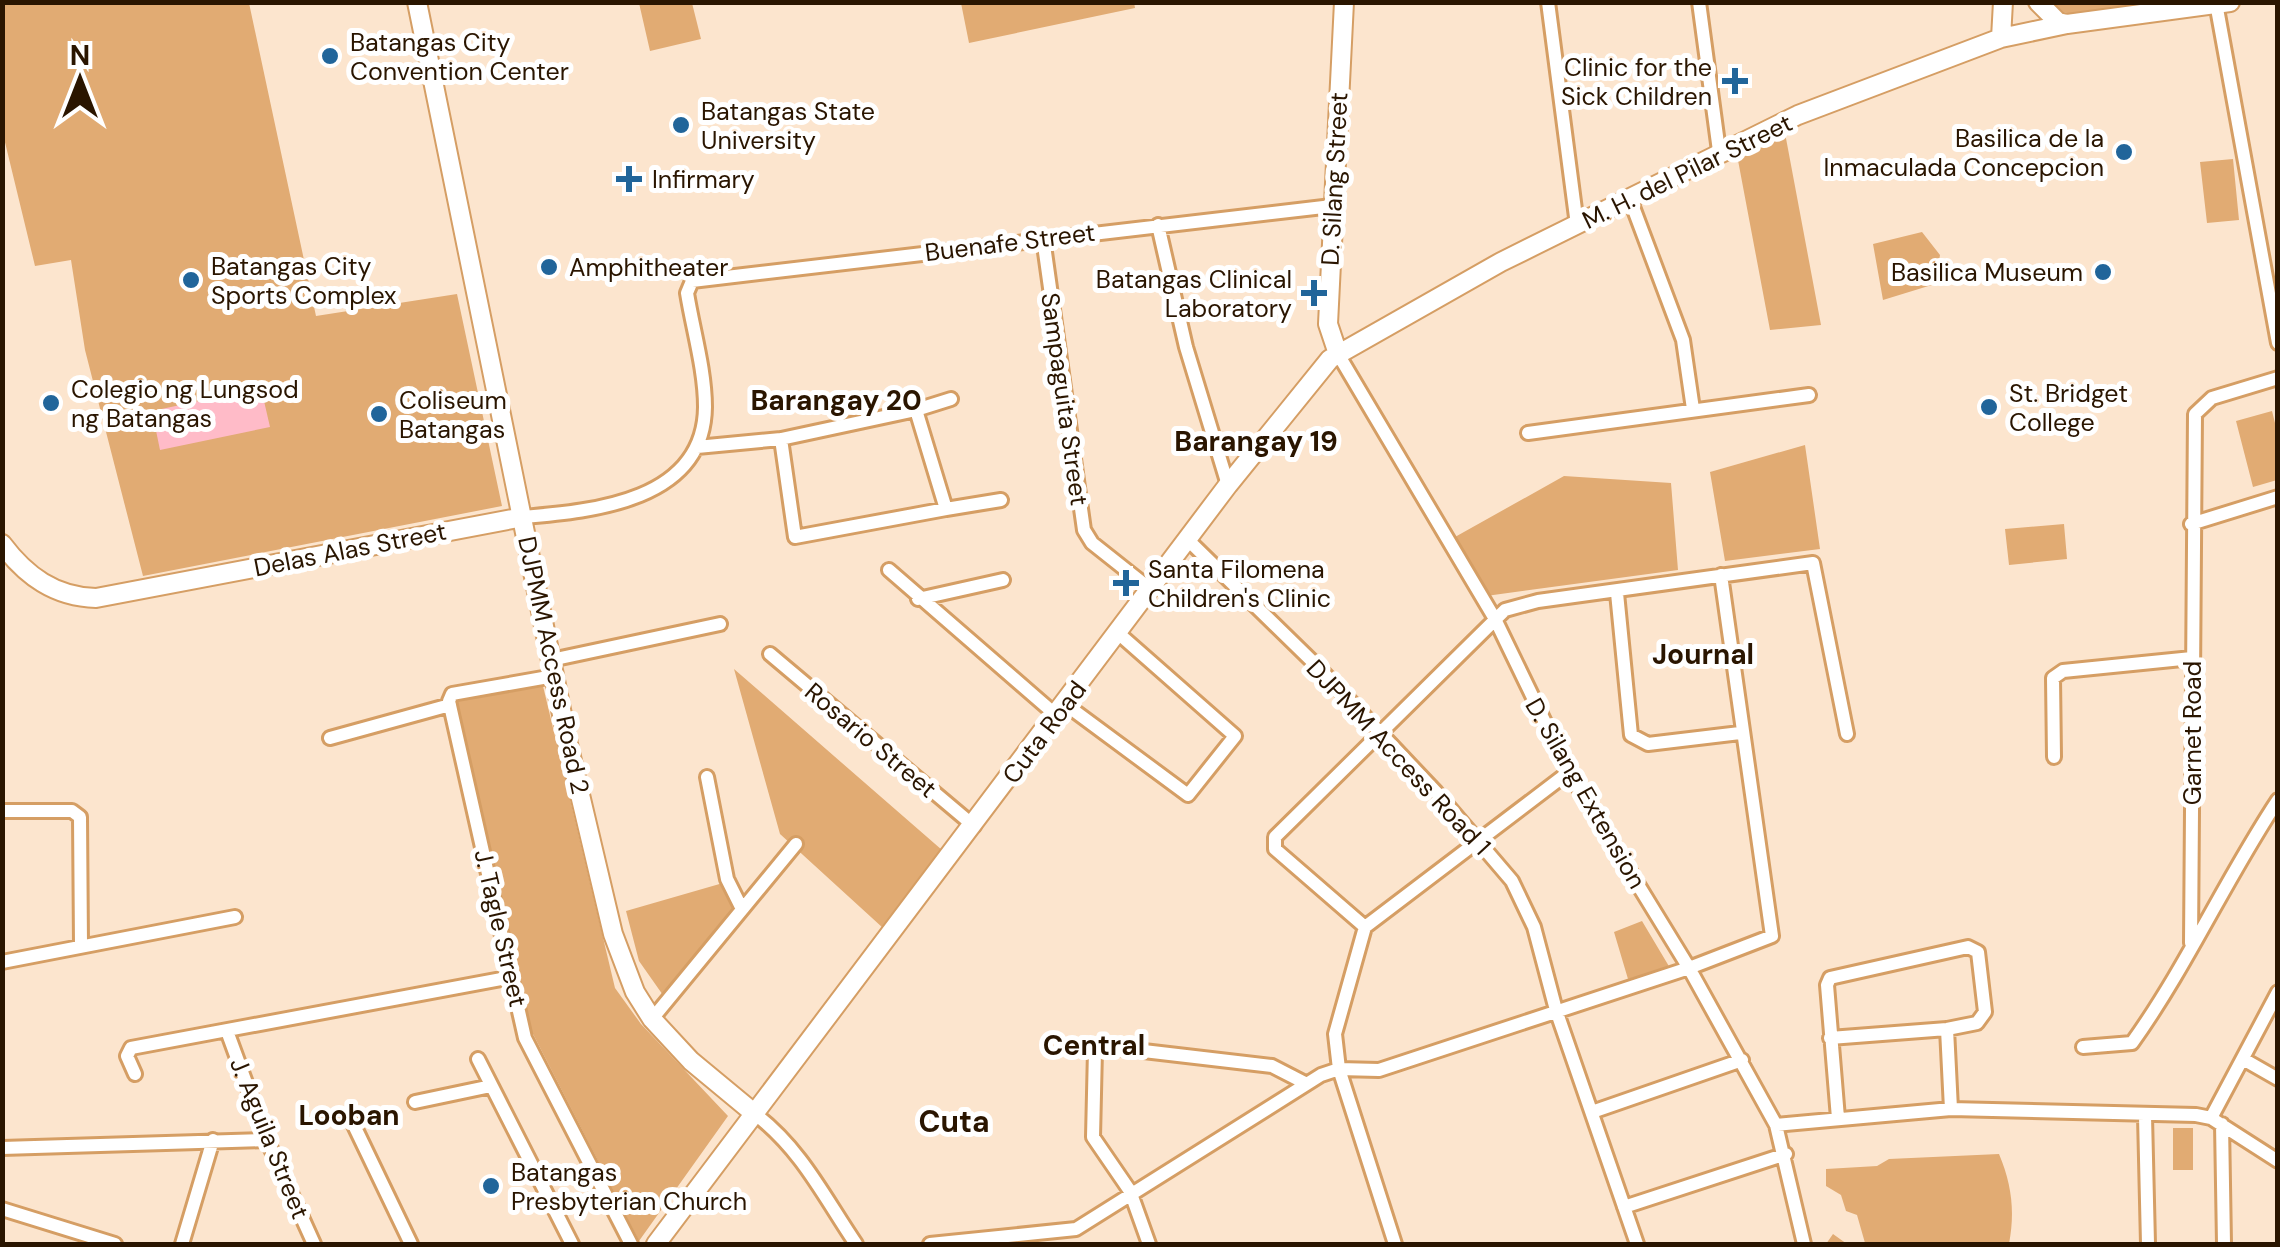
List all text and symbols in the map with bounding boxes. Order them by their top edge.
place label: Batangas City Convention Center [350,26,569,88]
north arrow [30,30,130,130]
text: N [70,37,90,74]
marker: Batangas City Convention Center [319,45,341,67]
place label: Clinic for the Sick Children [1561,51,1712,113]
marker: Clinic for the Sick Children [1722,68,1748,94]
street label: D. Silang Street [1313,92,1356,267]
place label: Batangas State University [701,95,875,157]
street label: M. H. del Pilar Street [1577,106,1798,237]
marker: Batangas State University [670,114,692,136]
place label: Basilica de la Inmaculada Concepcion [1823,122,2104,184]
marker: Basilica de la Inmaculada Concepcion [2113,141,2135,163]
place label: Infirmary [652,163,755,196]
marker: Infirmary [616,166,642,192]
street label: Buenafe Street [923,216,1097,269]
place label: Batangas City Sports Complex [211,250,397,312]
place label: Amphitheater [569,251,728,284]
marker: Amphitheater [538,256,560,278]
place label: Basilica Museum [1891,256,2083,289]
marker: Basilica Museum [2092,261,2114,283]
place label: Batangas Clinical Laboratory [1096,263,1292,325]
marker: Batangas City Sports Complex [180,269,202,291]
marker: Batangas Clinical Laboratory [1301,280,1327,306]
street label: Sampaguita Street [1033,290,1096,508]
place label: Colegio ng Lungsod ng Batangas [71,373,299,435]
place label: St. Bridget College [2009,377,2128,439]
district label: Barangay 20 [750,382,922,419]
place label: Coliseum Batangas [399,384,507,446]
marker: Colegio ng Lungsod ng Batangas [40,392,62,414]
marker: St. Bridget College [1978,396,2000,418]
marker: Coliseum Batangas [368,403,390,425]
district label: Barangay 19 [1174,423,1338,460]
street label: Delas Alas Street [251,515,449,584]
street label: DJPMM Access Road 2 [510,533,597,797]
place label: Santa Filomena Children's Clinic [1148,553,1331,615]
marker: Santa Filomena Children's Clinic [1113,570,1139,596]
district label: Journal [1652,636,1754,673]
street label: DJPMM Access Road 1 [1299,652,1498,862]
street label: Garnet Road [2176,661,2209,805]
street label: Cuta Road [995,674,1094,790]
street label: Rosario Street [798,675,944,805]
street label: D. Silang Extension [1518,692,1654,895]
street label: J. Tagle Street [466,846,535,1010]
district label: Central [1043,1027,1145,1064]
street label: J. Aguila Street [222,1053,317,1224]
district label: Looban [298,1097,400,1134]
district label: Cuta [918,1102,990,1141]
place label: Batangas Presbyterian Church [511,1156,747,1218]
marker: Batangas Presbyterian Church [480,1175,502,1197]

